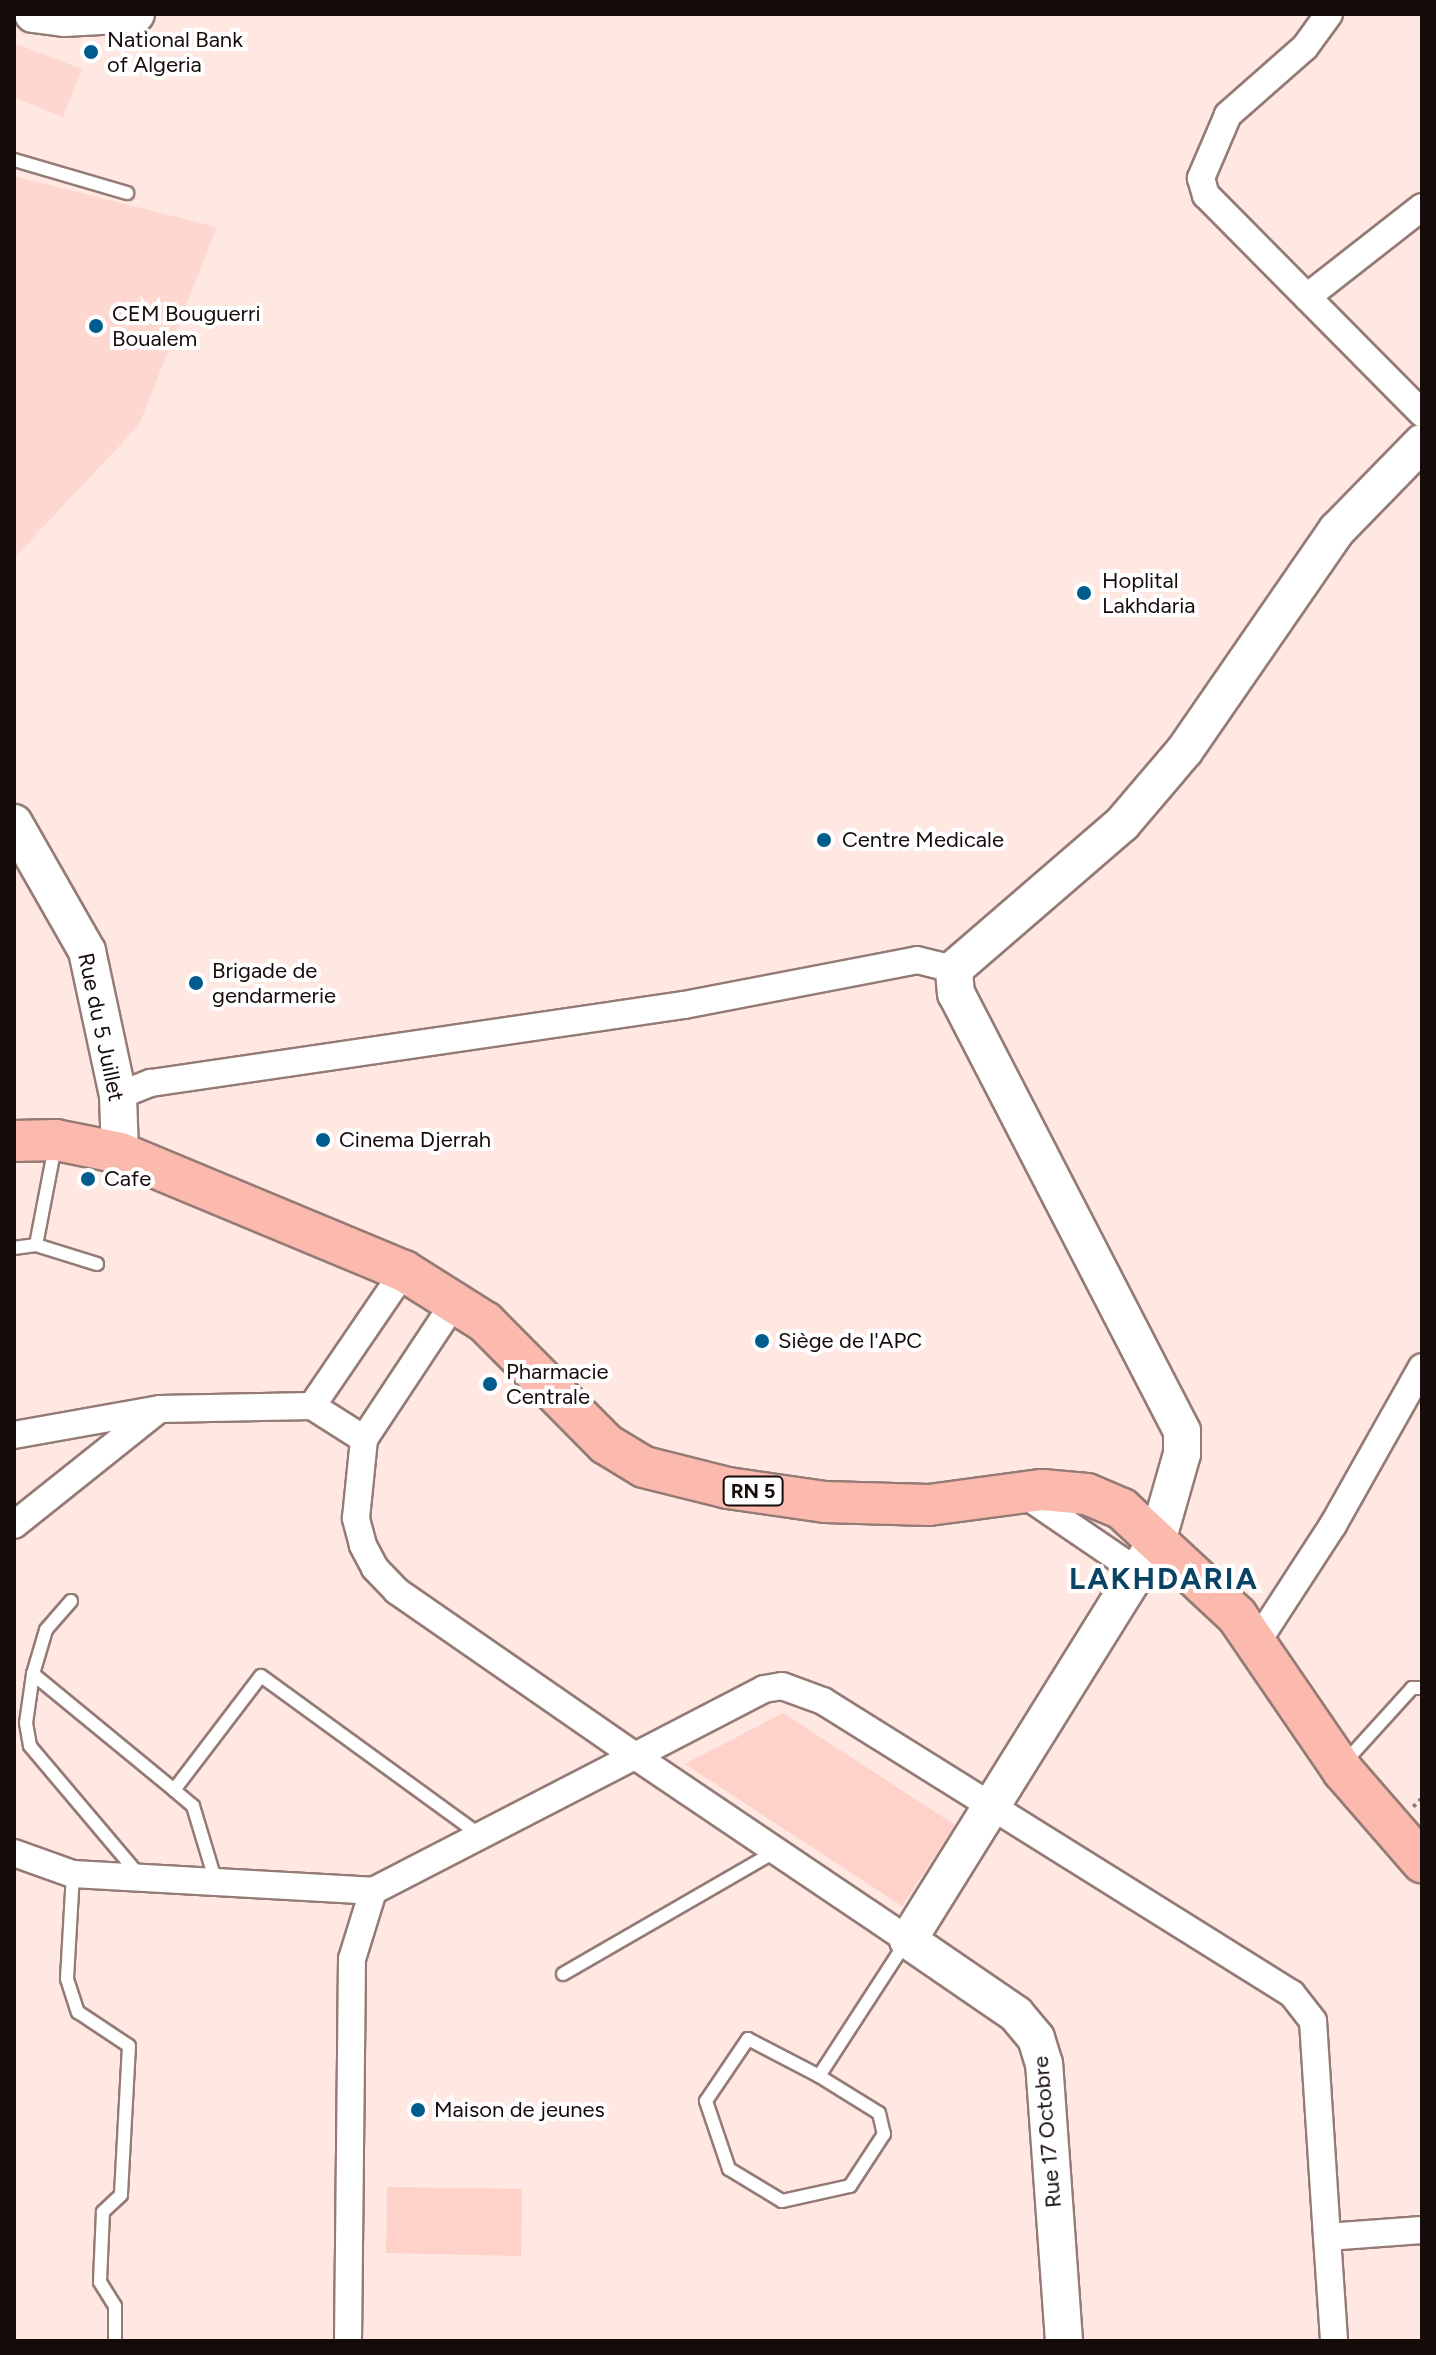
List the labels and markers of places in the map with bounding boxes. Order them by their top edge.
place label: National Bank of Algeria [107,26,243,78]
marker: National Bank of Algeria [82,43,100,61]
place label: CEM Bouguerri Boualem [112,300,261,352]
marker: CEM Bouguerri Boualem [87,317,105,335]
place label: Hoplital Lakhdaria [1102,567,1195,618]
marker: Hoplital Lakhdaria [1073,582,1095,604]
place label: Centre Medicale [842,827,1004,853]
marker: Centre Medicale [813,829,835,851]
place label: Brigade de gendarmerie [212,957,336,1008]
marker: Brigade de gendarmerie [187,974,205,992]
place label: Cinema Djerrah [339,1127,491,1153]
marker: Cinema Djerrah [314,1131,332,1149]
place label: Cafe [104,1166,151,1192]
marker: Cafe [79,1170,97,1188]
place label: Siège de l'APC [778,1328,922,1354]
marker: Siège de l'APC [753,1332,771,1350]
place label: Pharmacie Centrale [506,1358,609,1410]
marker: Pharmacie Centrale [481,1375,499,1393]
place label: Maison de jeunes [434,2097,605,2123]
marker: Maison de jeunes [409,2101,427,2119]

